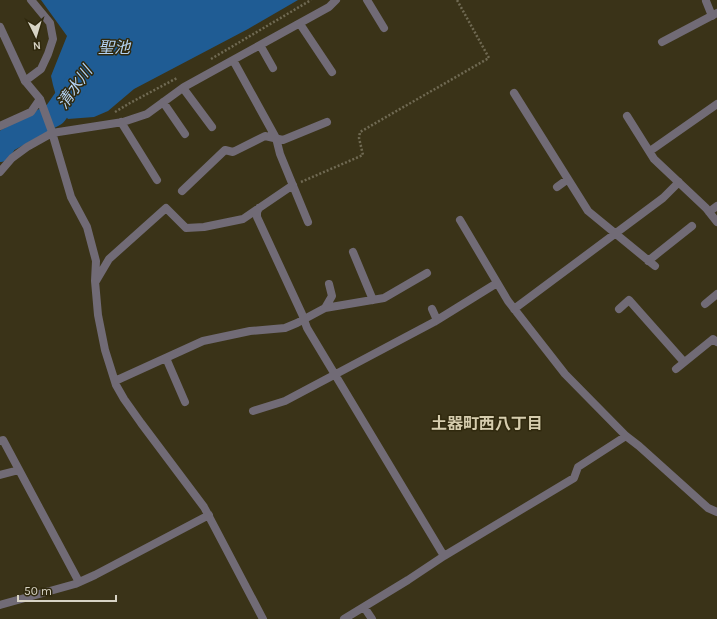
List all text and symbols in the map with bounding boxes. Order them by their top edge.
north arrow [16,16,56,56]
water label: 聖池 [98,38,132,57]
text: N [32,39,41,52]
water label: 清水川 [53,61,97,112]
district label: 土器町西八丁目 [431,414,543,433]
scale bar [18,577,116,603]
text: 50 m [24,584,52,598]

